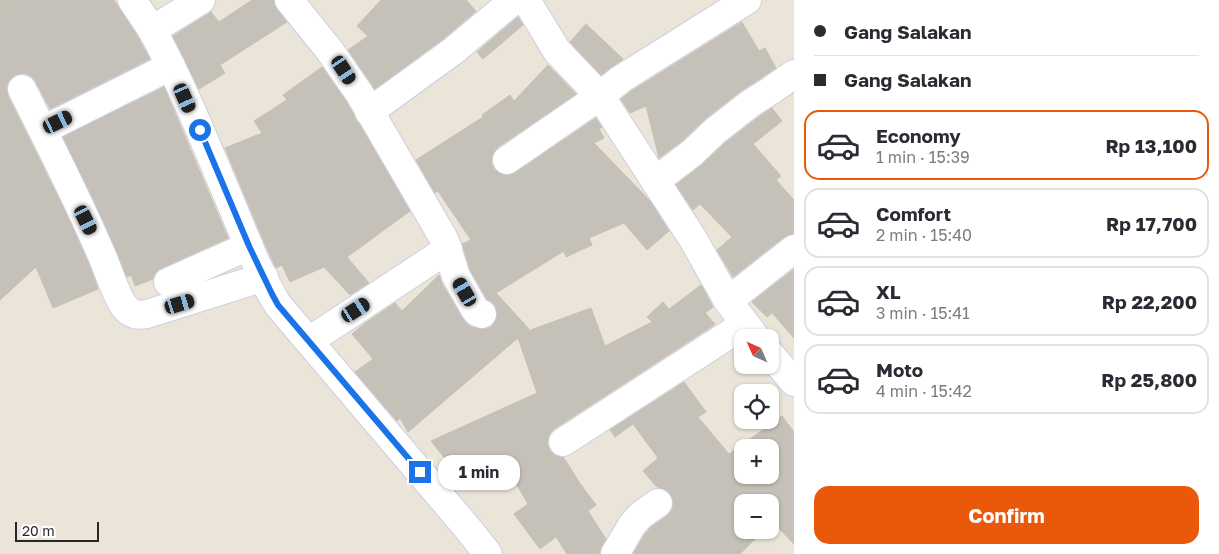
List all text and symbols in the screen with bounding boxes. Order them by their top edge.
text: Gang Salakan [844,20,971,43]
car [329,53,358,87]
text: Gang Salakan [844,68,971,91]
car [172,81,197,115]
car [41,109,74,135]
route start [189,119,211,141]
icon: car [816,123,861,168]
text: Economy [876,124,961,147]
text: Rp 13,100 [1105,134,1197,157]
text: 1 min · 15:39 [876,147,970,167]
icon: car [816,201,861,246]
text: Comfort [876,202,951,225]
car [72,203,99,237]
text: Rp 17,700 [1106,212,1197,235]
text: 2 min · 15:40 [876,225,972,245]
car [451,275,478,309]
icon: car [816,279,861,324]
text: XL [876,280,901,303]
text: Rp 22,200 [1102,290,1197,313]
car [163,292,196,316]
car [339,296,372,324]
text: 3 min · 15:41 [876,303,970,323]
north arrow [734,329,779,374]
map controls [734,329,779,539]
icon: car [816,357,861,402]
text: Moto [876,358,923,381]
text: Rp 25,800 [1101,368,1197,391]
text: 4 min · 15:42 [876,381,972,401]
button: locate [734,384,779,429]
button: + [734,439,779,484]
callout: 1 min [438,454,520,490]
route end [409,461,431,483]
text: 1 min [459,462,499,482]
button: Confirm [814,486,1199,544]
button: − [734,494,779,539]
scale bar [15,519,99,542]
text: 20 m [22,522,55,539]

